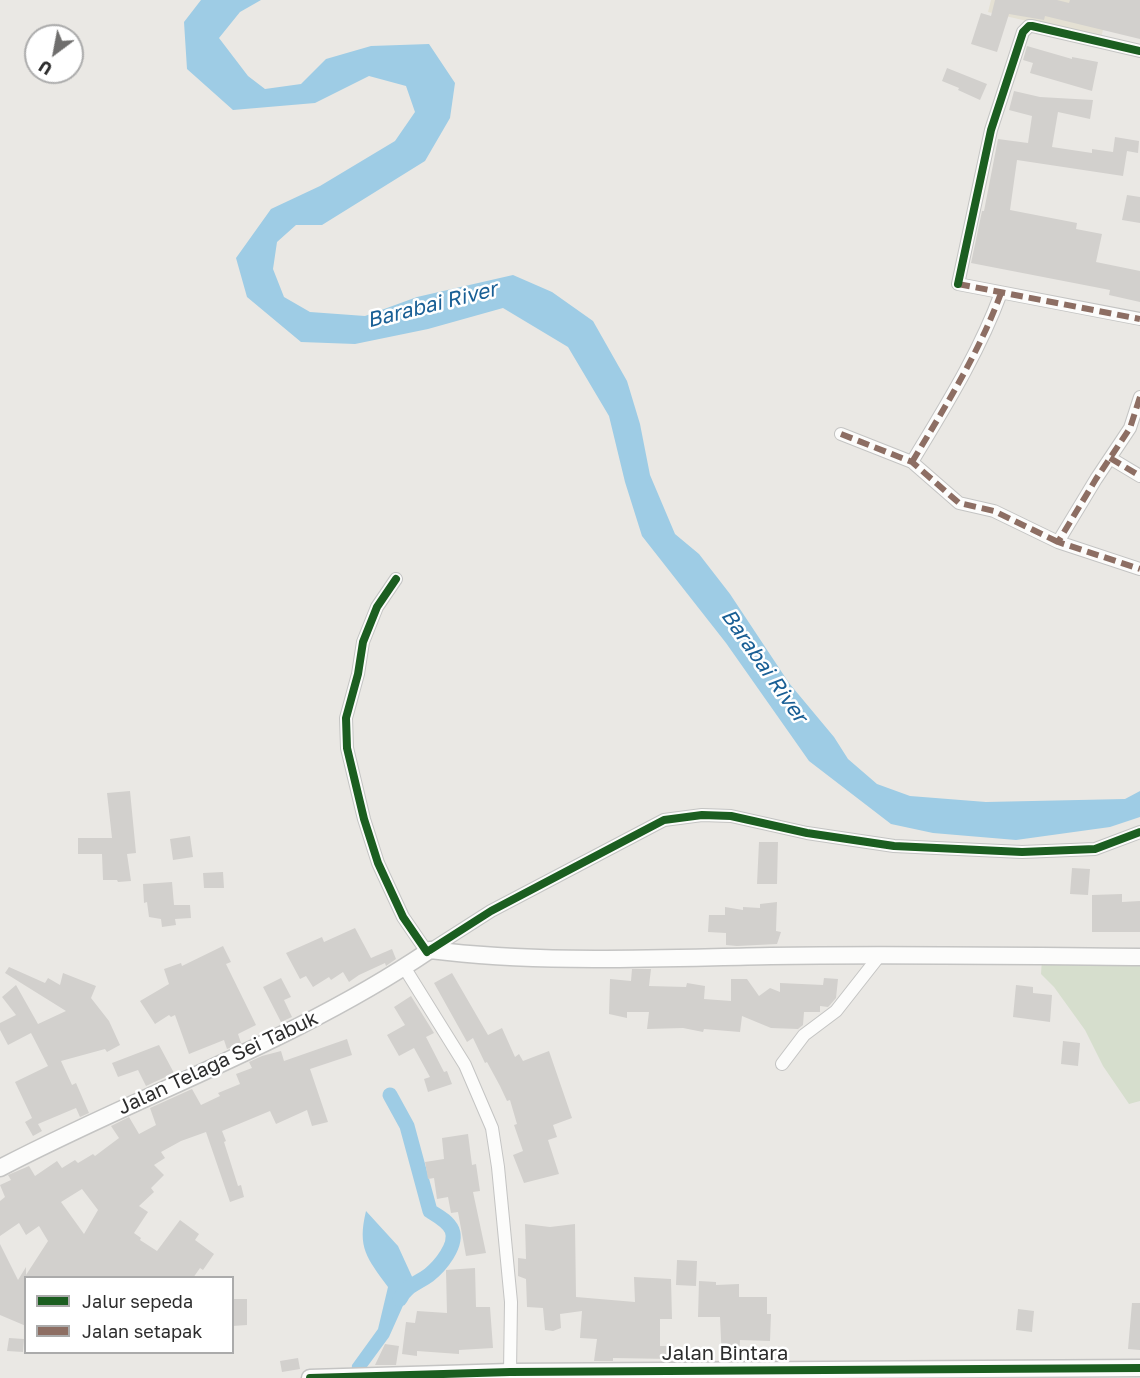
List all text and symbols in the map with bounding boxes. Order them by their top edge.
north arrow [24,24,84,84]
text: U [35,56,56,79]
water label: Barabai River [364,277,500,333]
water label: Barabai River [716,604,812,728]
street label: Jalan Telaga Sei Tabuk [114,1006,322,1120]
legend [24,1276,234,1354]
text: Jalur sepeda [82,1290,193,1312]
text: Jalan setapak [82,1320,202,1342]
street label: Jalan Bintara [662,1342,788,1366]

